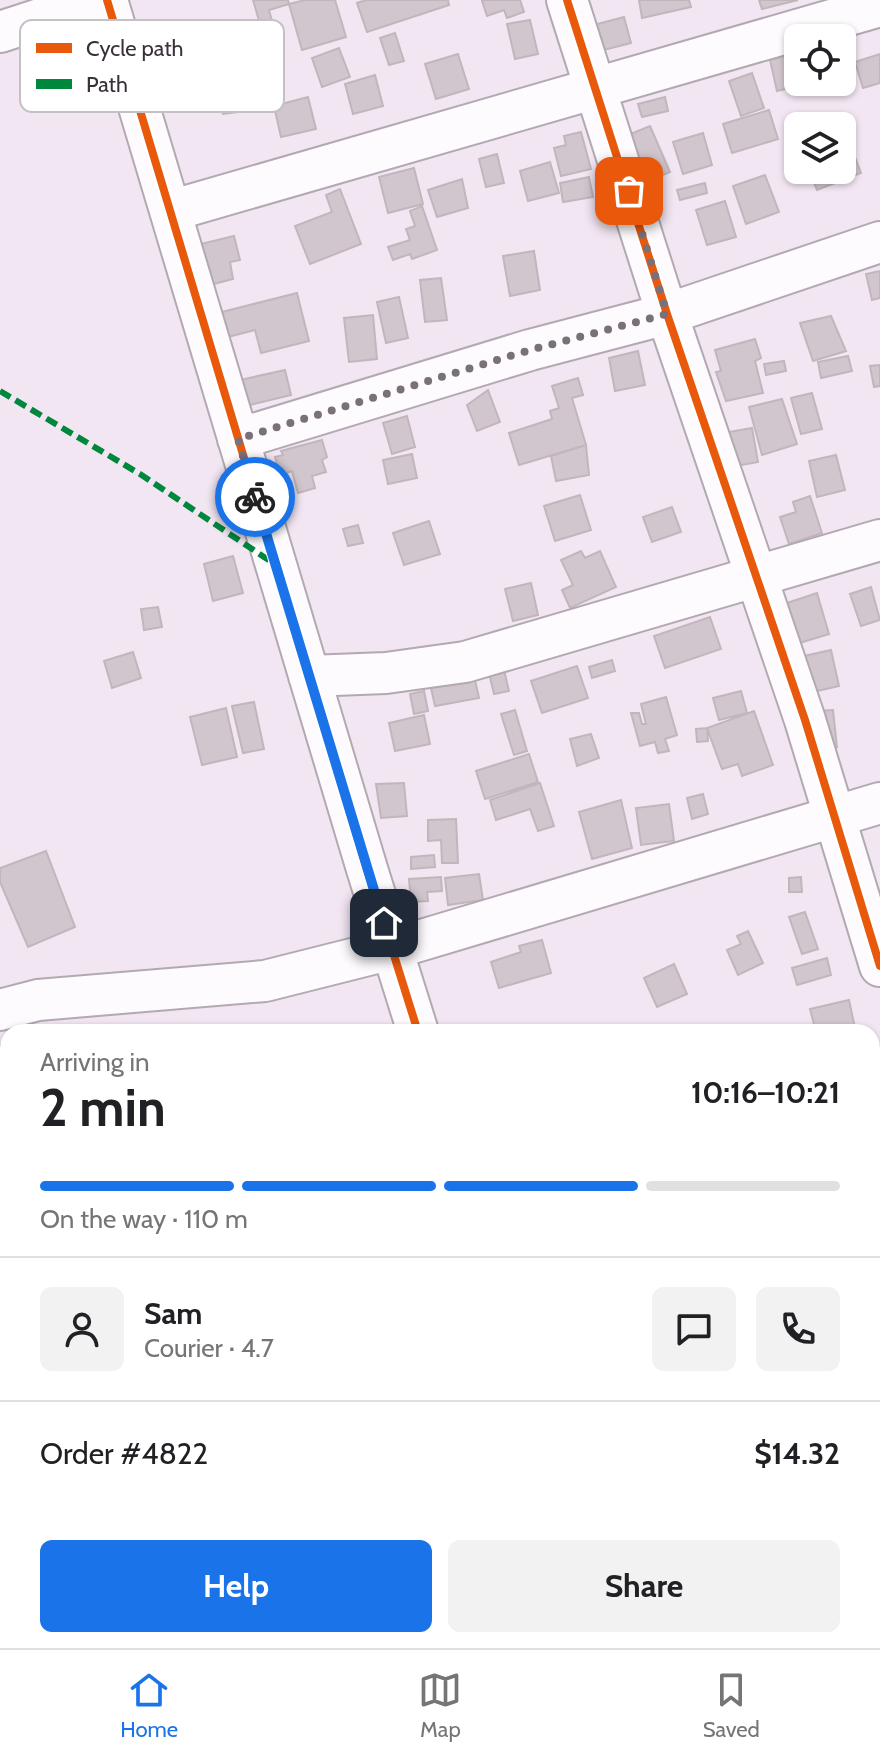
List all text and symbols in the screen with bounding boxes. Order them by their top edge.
legend [20,20,284,112]
map controls [784,24,856,184]
button: locate [784,24,856,96]
text: Cycle path [86,35,184,62]
text: Path [86,71,128,98]
button: layers [784,112,856,184]
pin [595,157,663,225]
icon: bag [607,169,651,213]
courier [215,457,295,537]
icon: bike [233,475,277,519]
pin [350,889,418,957]
icon: home [362,901,406,945]
text: Arriving in [40,1046,150,1078]
text: 10:16–10:21 [691,1074,840,1111]
text: 2 min [40,1076,166,1139]
text: On the way · 110 m [40,1203,248,1235]
button: person [40,1287,124,1371]
button: chat [652,1287,736,1371]
button: phone [756,1287,840,1371]
text: Sam [144,1295,202,1332]
text: Courier · 4.7 [144,1332,274,1364]
text: Order #4822 [40,1435,208,1472]
text: $14.32 [754,1435,840,1472]
button: Help [40,1540,432,1632]
button: Share [448,1540,840,1632]
tab: Home [120,1668,178,1743]
tab: Map [418,1668,462,1743]
tab: Saved [703,1668,760,1743]

